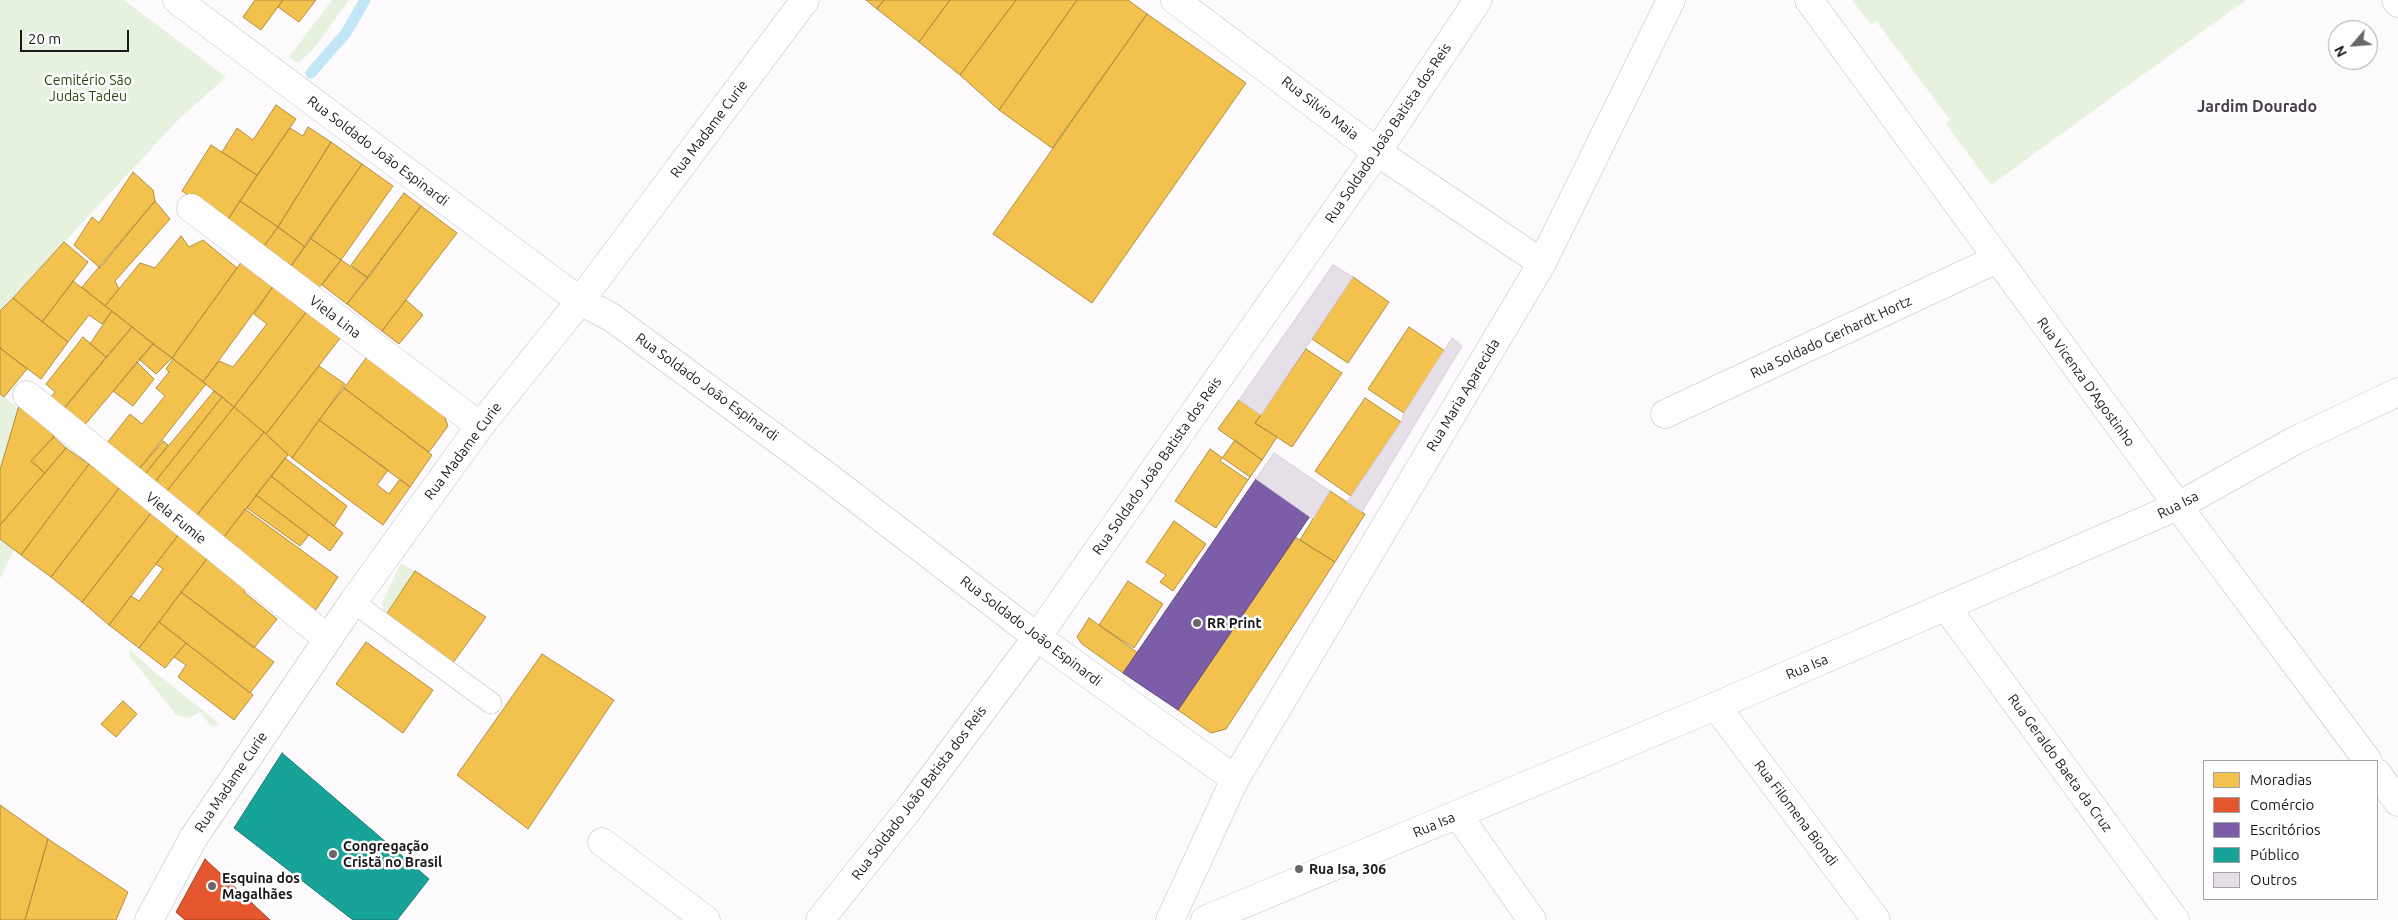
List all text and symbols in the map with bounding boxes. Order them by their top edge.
scale bar [22,20,131,52]
north arrow [2328,20,2378,70]
text: 20 m [28,30,61,47]
street label: Rua Soldado João Batista dos Reis [1321,40,1455,226]
text: N [2331,43,2350,60]
park label: Cemitério São Judas Tadeu [44,72,132,104]
street label: Rua Silvio Maia [1278,73,1362,143]
street label: Rua Madame Curie [667,77,751,181]
street label: Rua Soldado João Espinardi [304,92,452,210]
district label: Jardim Dourado [2197,97,2317,117]
street label: Viela Lina [306,292,364,342]
street label: Rua Soldado Gerhardt Hortz [1748,292,1914,382]
street label: Rua Vicenza D'Agostinho [2034,314,2138,450]
street label: Rua Soldado João Espinardi [632,329,782,445]
street label: Rua Maria Aparecida [1423,336,1503,454]
street label: Rua Soldado João Batista dos Reis [1089,374,1225,558]
street label: Rua Madame Curie [421,399,505,503]
street label: Rua Isa [2155,488,2201,522]
street label: Viela Fumie [142,489,210,547]
street label: Rua Soldado João Espinardi [957,572,1105,690]
place label: RR Print [1207,615,1261,631]
marker: RR Print [1191,617,1203,629]
street label: Rua Isa [1783,651,1831,683]
street label: Rua Geraldo Baeta da Cruz [2004,691,2116,835]
street label: Rua Soldado João Batista dos Reis [848,703,990,883]
street label: Rua Madame Curie [191,728,271,836]
street label: Rua Filomena Biondi [1751,757,1841,869]
legend [2203,760,2378,900]
text: Moradias [2250,771,2312,788]
text: Comércio [2250,796,2314,813]
street label: Rua Isa [1410,809,1458,841]
text: Escritórios [2250,821,2321,838]
place label: Congregação Cristã no Brasil [343,838,442,870]
text: Público [2250,846,2300,863]
marker: Congregação Cristã no Brasil [327,848,339,860]
place label: Rua Isa, 306 [1309,861,1386,877]
marker: Rua Isa, 306 [1293,863,1305,875]
place label: Esquina dos Magalhães [222,870,300,902]
text: Outros [2250,871,2297,888]
marker: Esquina dos Magalhães [206,880,218,892]

